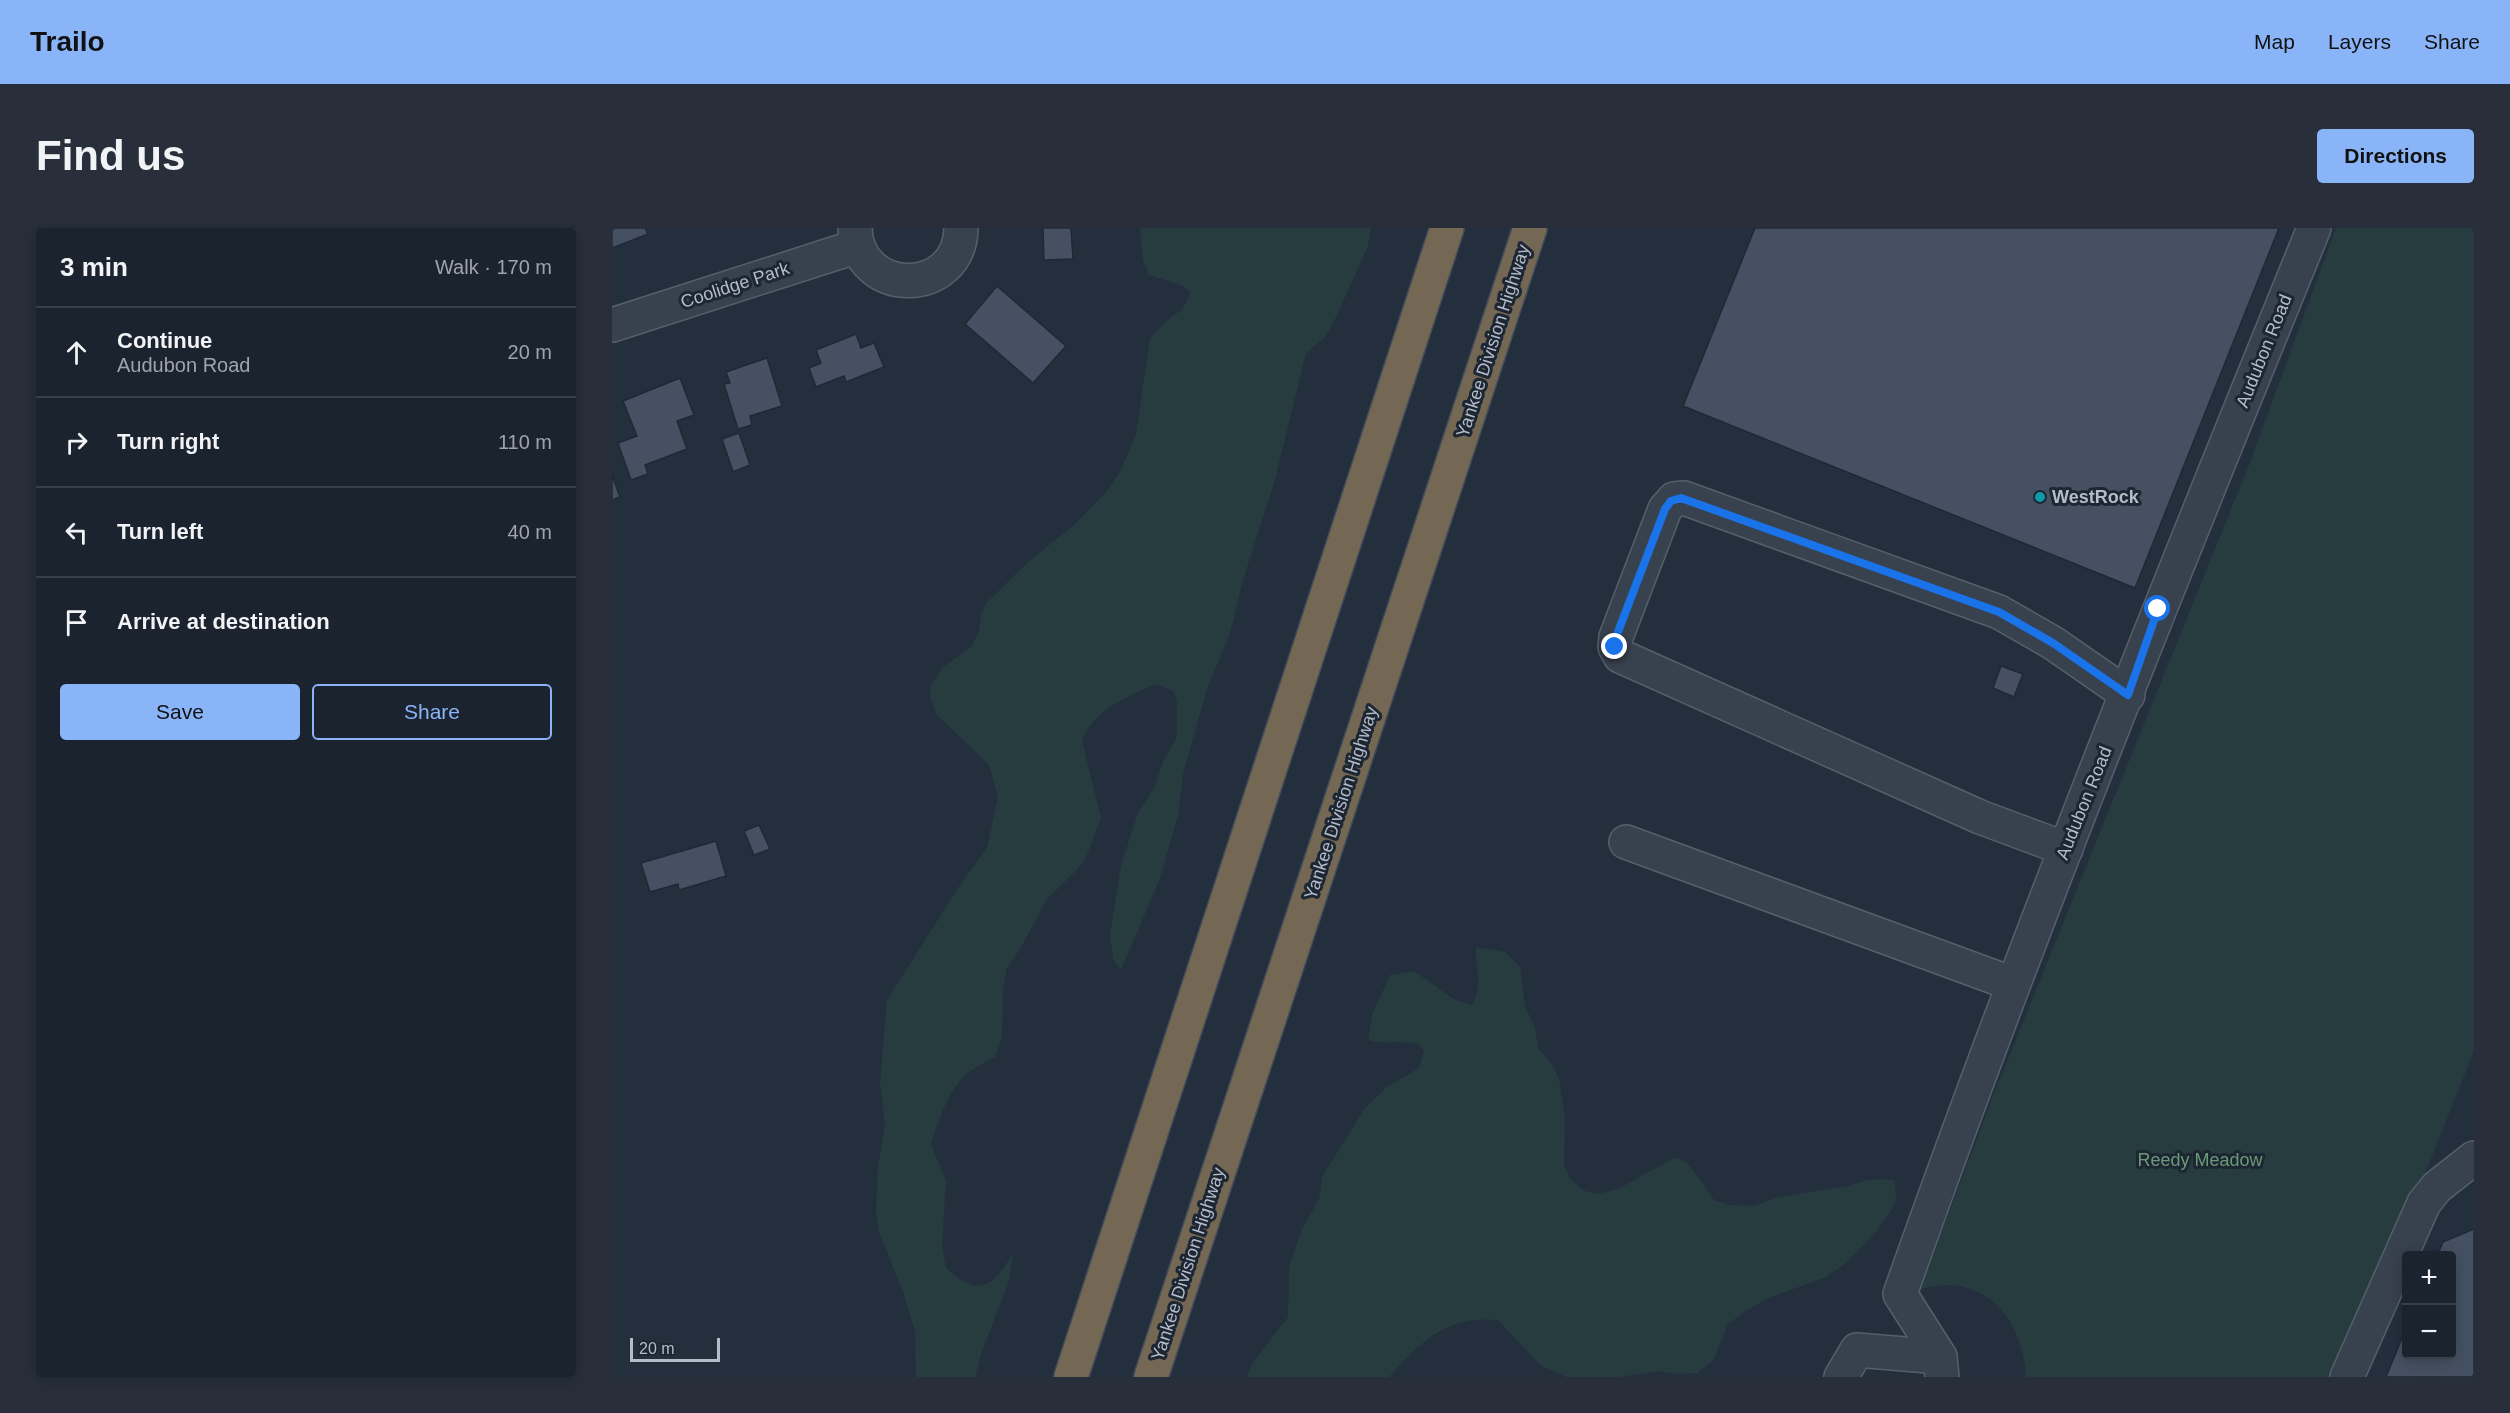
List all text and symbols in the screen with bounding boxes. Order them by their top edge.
text: Trailo [30,26,105,57]
text: Map [2254,30,2295,53]
text: Layers [2328,30,2391,53]
text: Share [2424,30,2480,53]
button: Directions [2317,129,2474,183]
text: Find us [36,132,185,179]
street label: Yankee Division Highway [1452,242,1534,440]
text: 3 min [60,252,128,282]
text: Walk · 170 m [435,256,552,278]
street label: Coolidge Park [678,258,793,312]
street label: Audubon Road [2232,292,2296,410]
text: Continue [117,328,212,353]
icon: ahead [60,336,93,369]
text: 20 m [508,341,552,363]
text: Audubon Road [117,354,250,376]
icon: right [60,426,93,459]
text: Turn right [117,429,219,454]
text: 110 m [498,431,552,453]
place label: WestRock [2052,487,2140,507]
marker: WestRock [2033,490,2047,504]
icon: left [60,516,93,549]
text: Turn left [117,519,203,544]
text: 40 m [508,521,552,543]
route start [2144,595,2170,621]
icon: arrive [60,606,93,639]
text: Arrive at destination [117,609,330,634]
route end [1601,633,1627,659]
button: Save [60,684,300,740]
button: Share [312,684,552,740]
street label: Yankee Division Highway [1300,704,1382,902]
street label: Audubon Road [2052,744,2116,862]
park label: Reedy Meadow [2137,1150,2264,1170]
street label: Yankee Division Highway [1147,1165,1229,1363]
map controls [2402,1251,2456,1359]
button: + [2402,1251,2456,1305]
button: − [2402,1305,2456,1359]
scale bar [630,1335,720,1362]
text: 20 m [639,1340,675,1357]

